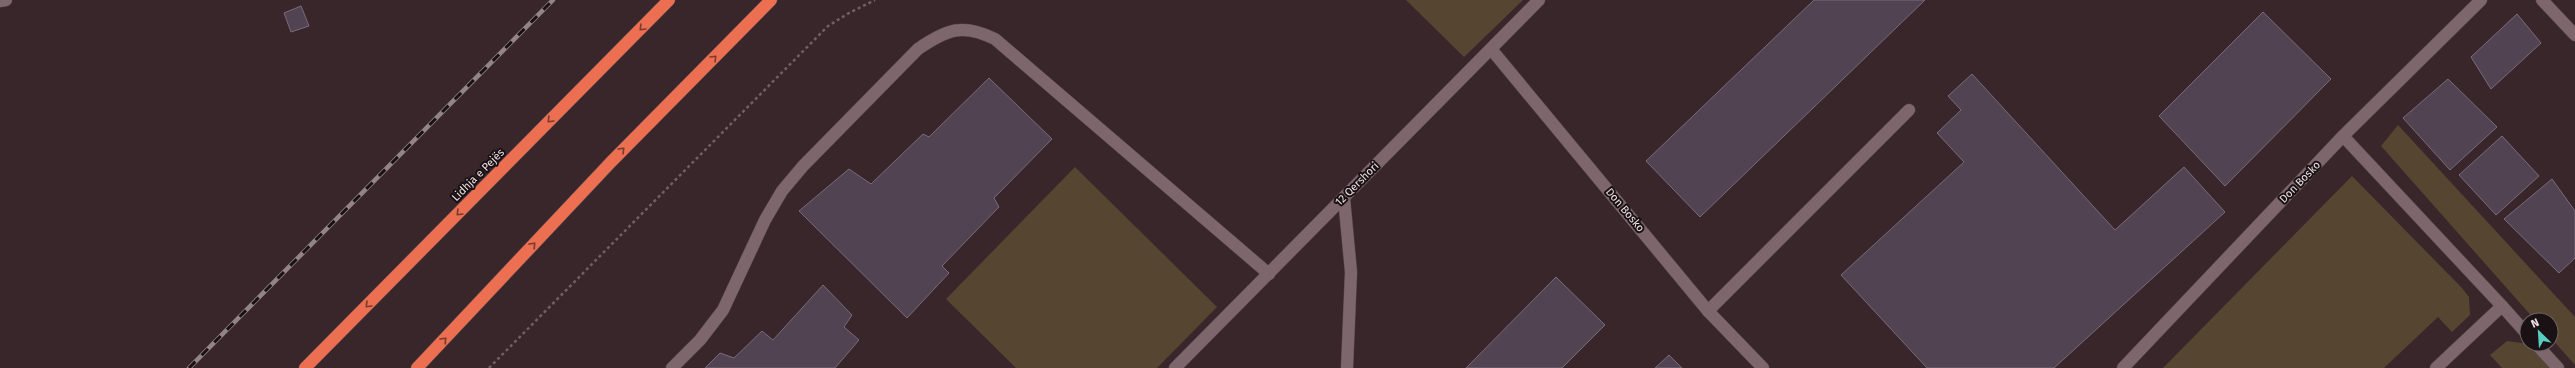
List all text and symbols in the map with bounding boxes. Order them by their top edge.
one-way arrow [639,23,647,31]
one-way arrow [709,55,717,63]
one-way arrow [548,115,555,123]
street label: Lidhja e Pejës [449,146,507,204]
one-way arrow [617,147,625,155]
street label: Don Bosko [2277,158,2323,206]
street label: 12 Qershori [1333,160,1381,208]
street label: Don Bosko [1603,185,1647,235]
one-way arrow [456,208,464,216]
one-way arrow [528,242,536,250]
one-way arrow [365,300,373,308]
north arrow [2519,312,2559,352]
text: N [2529,316,2541,331]
one-way arrow [439,337,446,344]

